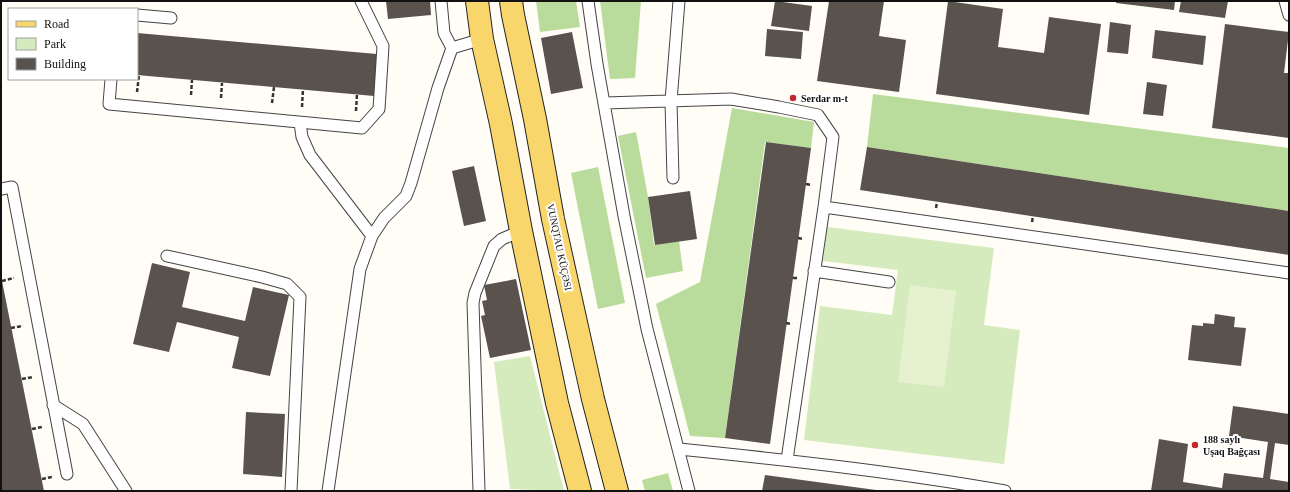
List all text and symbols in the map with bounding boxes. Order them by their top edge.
legend [8,8,138,80]
text: Road [44,17,69,31]
text: Park [44,37,66,51]
text: Building [44,57,86,71]
marker: Serdar m-t [788,93,798,103]
place label: Serdar m-t [801,93,848,104]
street label: VUNQTAU KÜÇƏSI [545,203,574,291]
place label: 188 saylı Uşaq Bağçası [1203,434,1260,457]
marker: 188 saylı Uşaq Bağçası [1190,440,1200,450]

